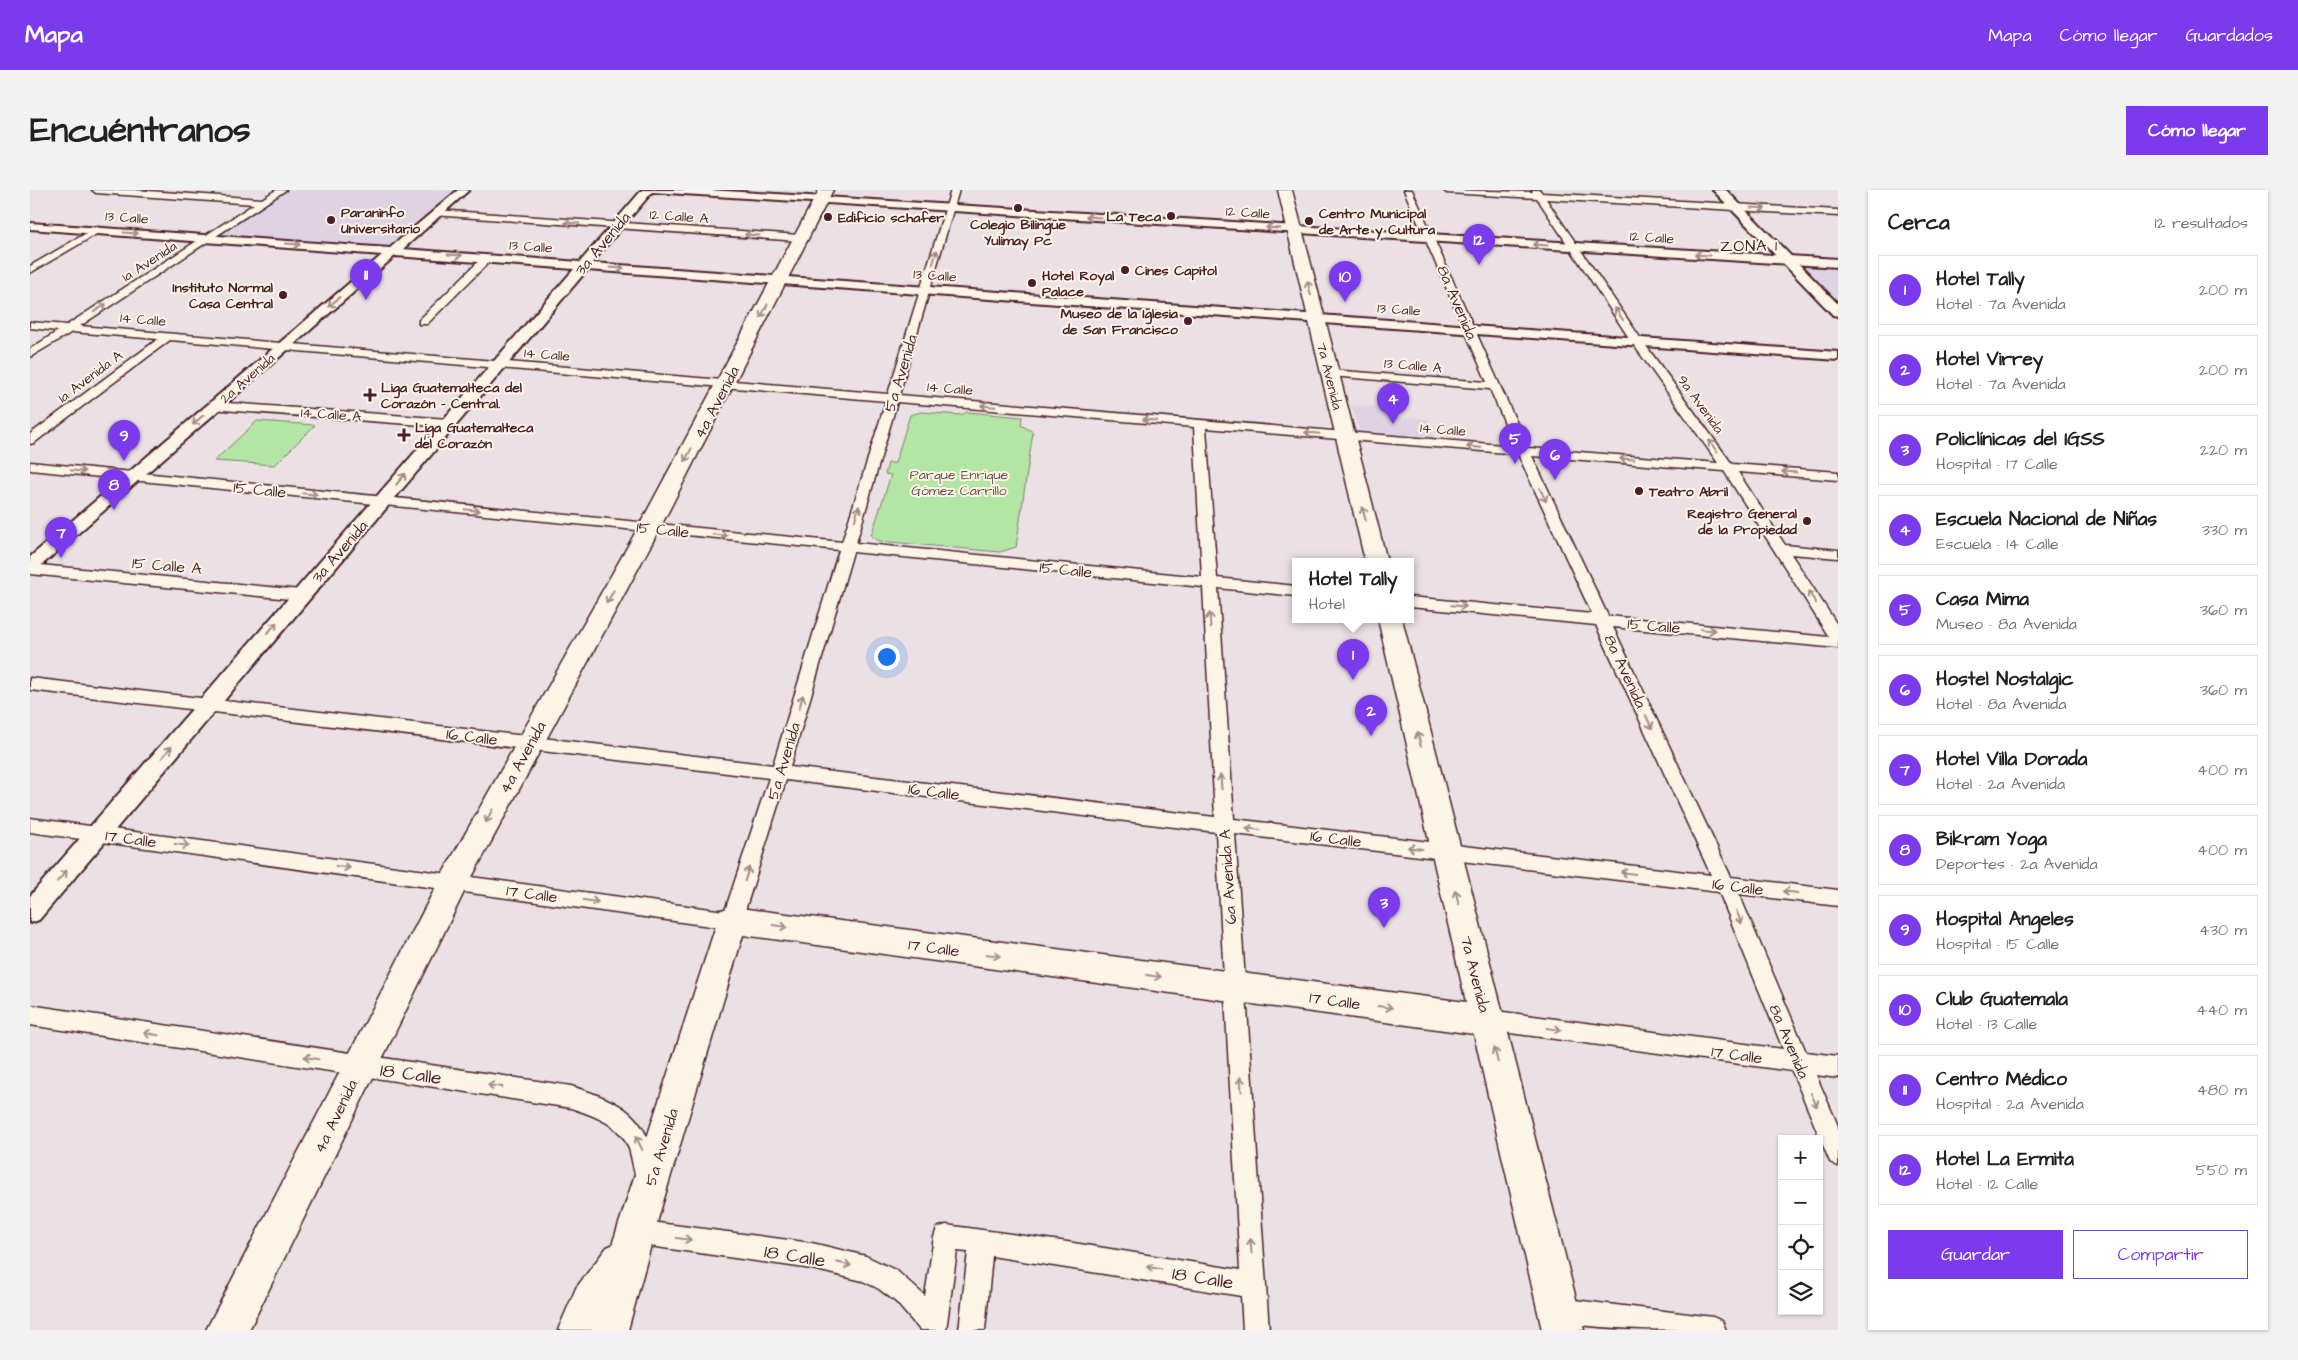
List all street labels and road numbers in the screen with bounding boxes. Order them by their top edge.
street label: 12 Calle [1225,201,1271,225]
street label: 12 Calle A [649,205,709,229]
street label: 13 Calle [105,207,150,230]
street label: 3a Avenida [570,207,636,280]
street label: 12 Calle [1629,226,1675,250]
street label: 13 Calle [509,236,554,259]
street label: 1a Avenida [118,237,181,287]
street label: 8a Avenida [1432,262,1483,343]
street label: 13 Calle [913,265,958,288]
street label: 13 Calle [1377,299,1422,322]
street label: 14 Calle [119,308,167,332]
street label: 5a Avenida [879,332,923,415]
street label: 7a Avenida [1311,341,1347,412]
street label: 14 Calle [523,343,571,367]
street label: 1a Avenida A [54,346,127,408]
street label: 2a Avenida [215,349,280,409]
street label: 13 Calle A [1383,354,1443,378]
street label: 4a Avenida [689,362,745,443]
street label: 9a Avenida [1672,371,1728,438]
street label: 14 Calle [926,377,974,401]
street label: 14 Calle A [300,403,362,427]
street label: 14 Calle [1419,418,1467,442]
street label: 15 Calle [232,476,288,504]
street label: 3a Avenida [306,516,373,588]
street label: 15 Calle [635,516,691,544]
street label: 15 Calle A [131,552,203,580]
street label: 15 Calle [1038,556,1094,584]
street label: 15 Calle [1627,613,1682,639]
street label: 8a Avenida [1598,631,1652,712]
street label: 4a Avenida [494,717,552,798]
street label: 5a Avenida [762,720,806,803]
street label: 16 Calle [445,723,499,751]
street label: 16 Calle [907,778,961,806]
street label: 17 Calle [104,825,158,854]
street label: 16 Calle [1309,825,1363,853]
street label: 6a Avenida A [1214,829,1242,925]
street label: 16 Calle [1711,873,1765,901]
street label: 17 Calle [505,880,559,909]
street label: 17 Calle [907,934,961,963]
street label: 7a Avenida [1455,934,1495,1015]
street label: 17 Calle [1308,987,1362,1016]
street label: 8a Avenida [1764,1001,1815,1082]
street label: 17 Calle [1710,1041,1764,1070]
street label: 18 Calle [378,1057,443,1092]
street label: 4a Avenida [309,1076,363,1157]
street label: 5a Avenida [640,1106,684,1189]
street label: 18 Calle [762,1238,827,1275]
street label: 18 Calle [1170,1260,1235,1297]

